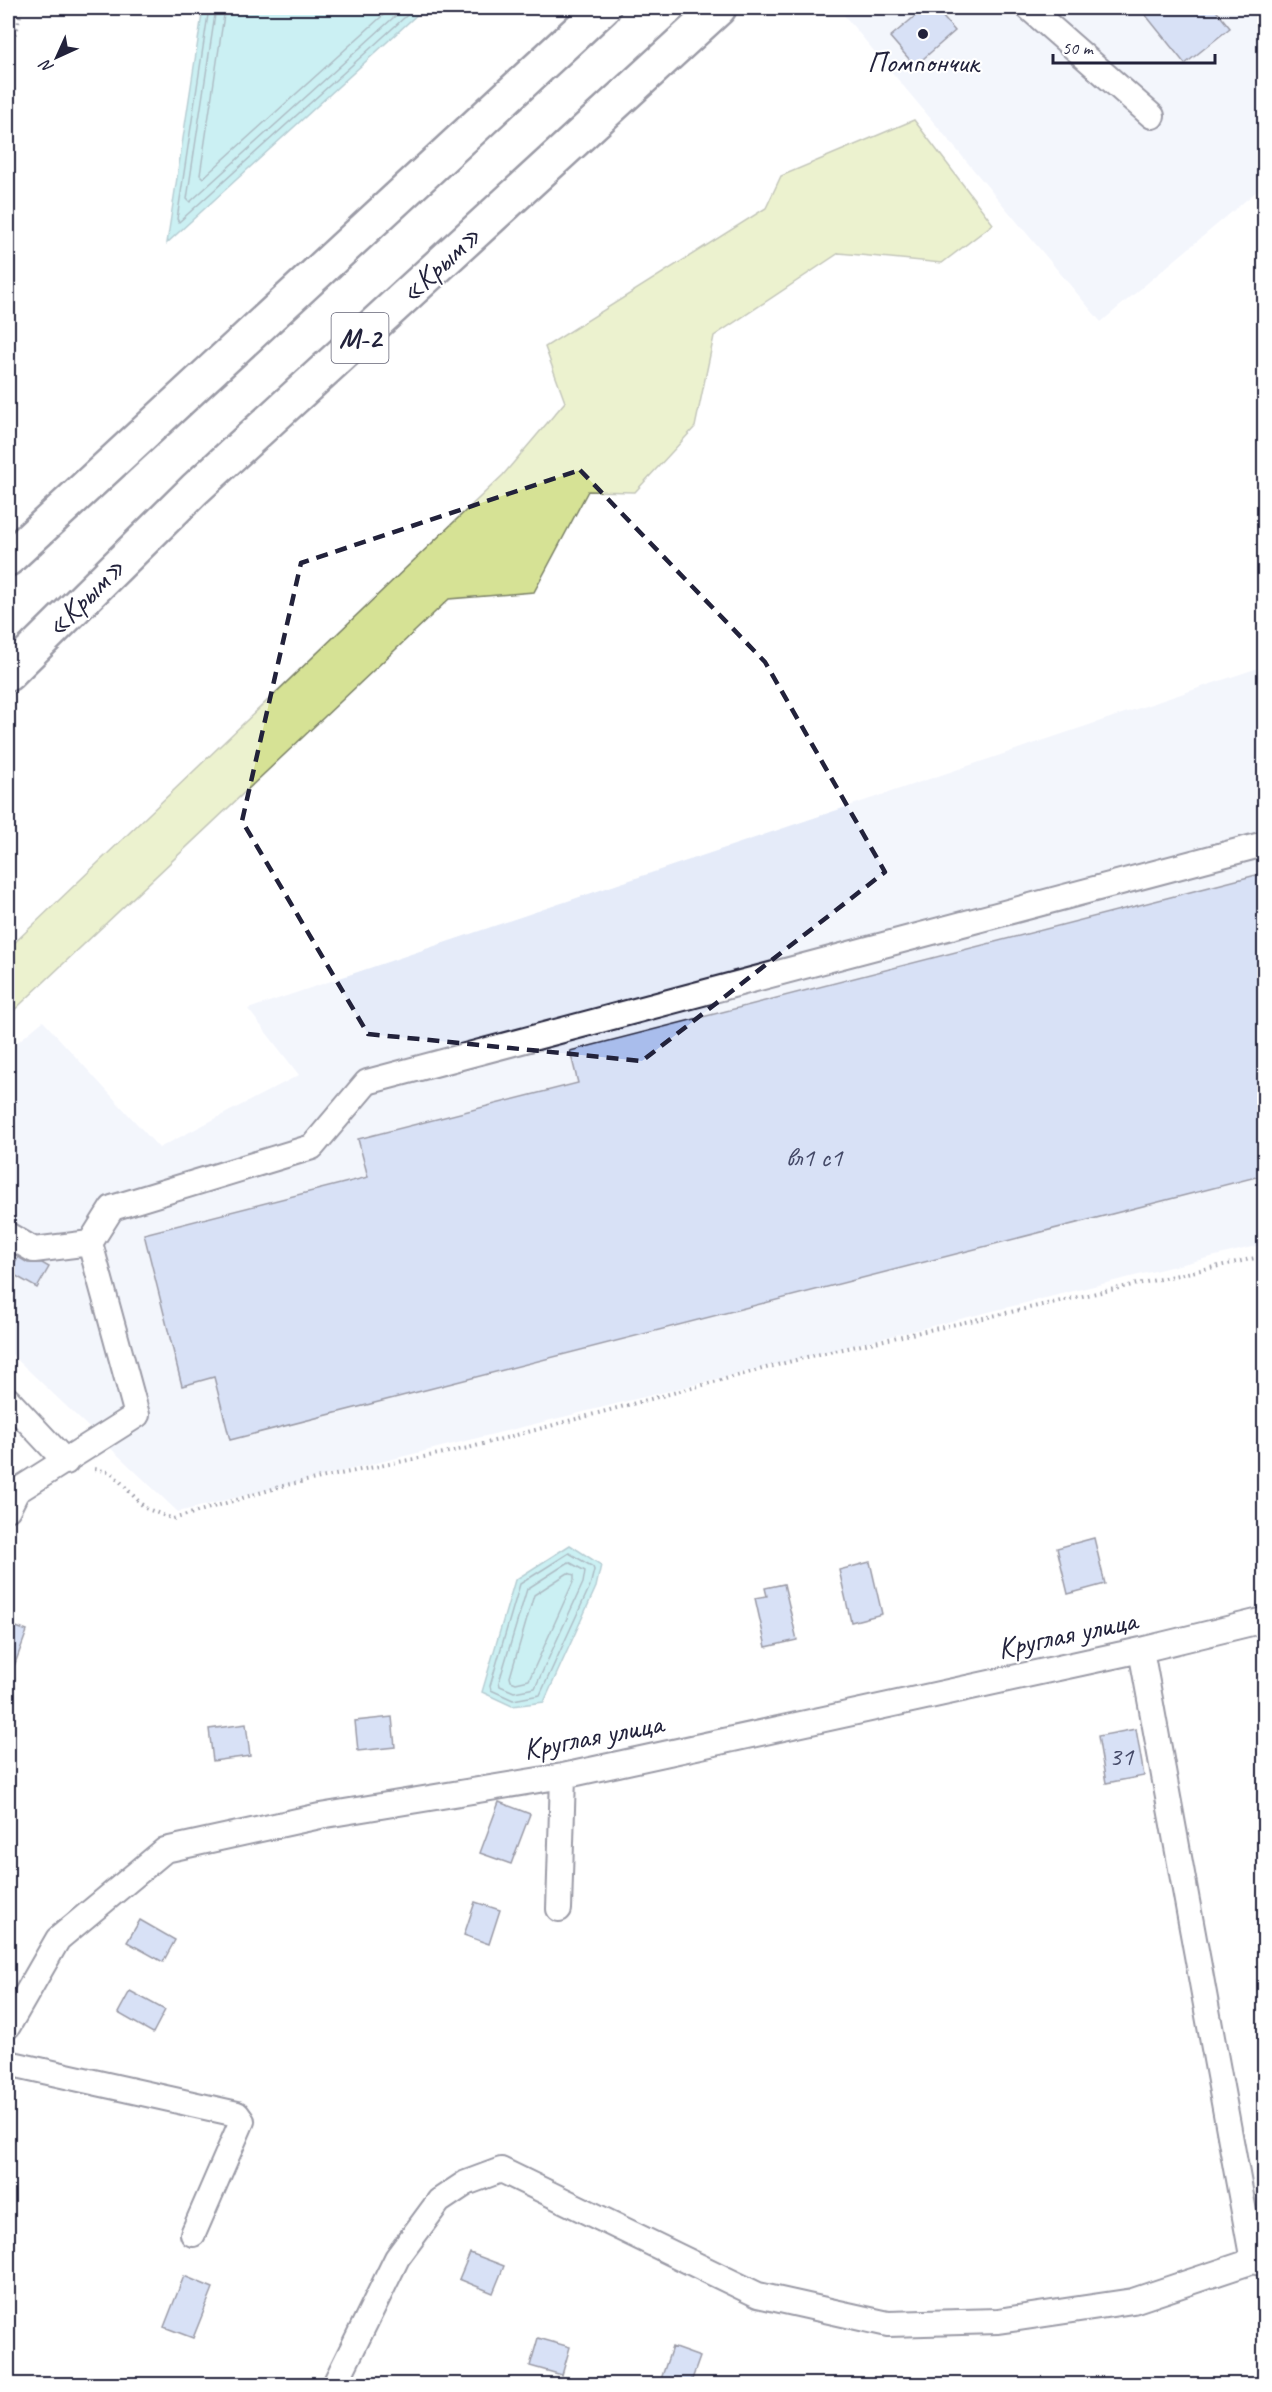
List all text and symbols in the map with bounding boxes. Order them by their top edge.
north arrow [27,27,87,87]
marker: Помпончик [916,27,930,41]
scale bar [1053,27,1215,65]
text: 50 m [1062,37,1095,59]
place label: Помпончик [867,43,981,81]
text: N [34,54,58,77]
street label: «Крым» [391,217,489,311]
road number: М-2 [332,313,388,363]
street label: «Крым» [37,549,133,645]
house number: вл1 с1 [786,1140,844,1174]
street label: Круглая улица [994,1600,1143,1667]
street label: Круглая улица [520,1703,669,1768]
house number: 31 [1109,1739,1135,1773]

